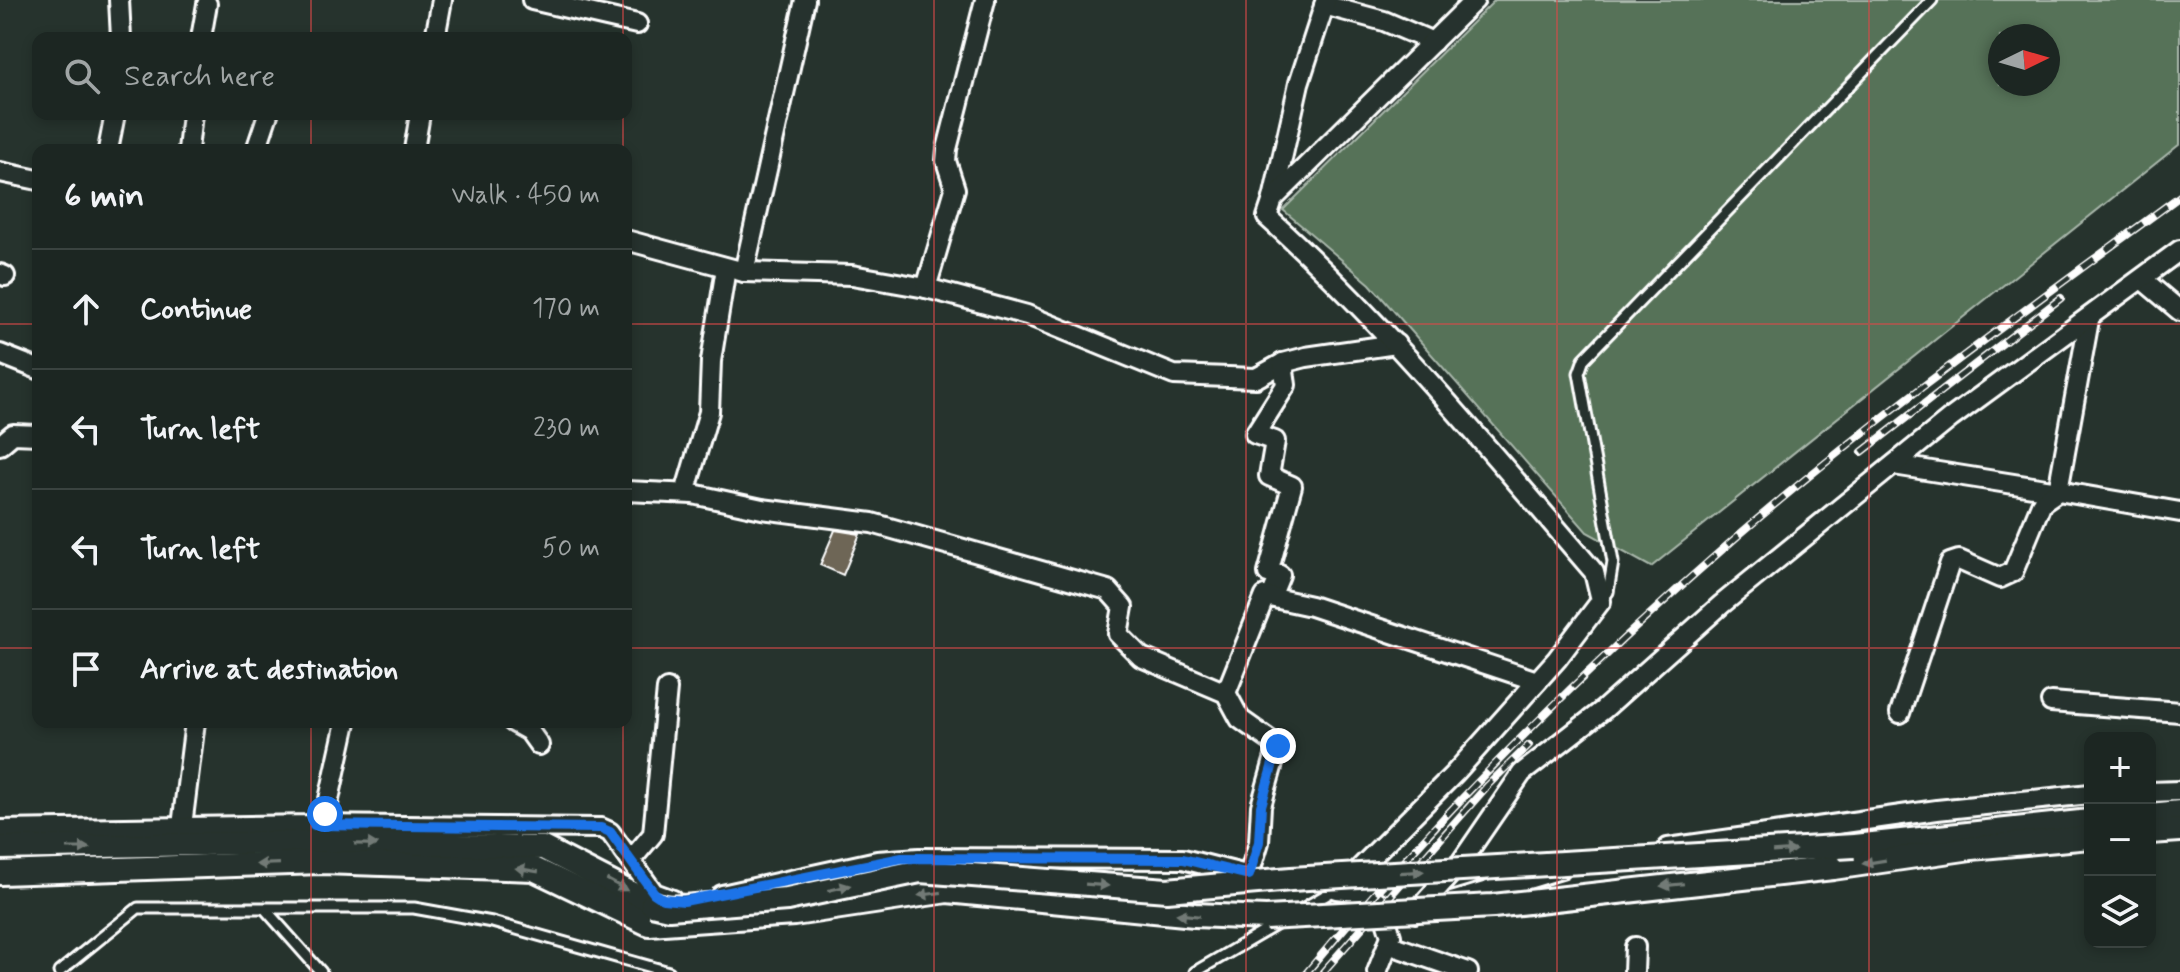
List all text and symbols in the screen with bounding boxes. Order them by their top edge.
north arrow [1988,24,2060,96]
search box [32,32,632,120]
icon: search [60,54,104,98]
text: Search here [124,57,275,96]
text: 6 min [64,174,144,219]
text: Walk · 450 m [451,179,600,213]
icon: ahead [64,287,108,331]
text: Continue [140,290,252,329]
text: 170 m [532,292,600,326]
icon: left [64,407,108,451]
text: Turn left [140,410,260,449]
text: 230 m [533,412,600,446]
icon: left [64,527,108,571]
text: Turn left [140,530,260,569]
text: 50 m [542,532,600,566]
icon: arrive [64,647,108,691]
text: Arrive at destination [140,650,398,689]
route end [1260,728,1296,764]
map controls [2084,732,2156,948]
button: + [2084,732,2156,804]
route start [307,796,343,832]
button: − [2084,804,2156,876]
one-way arrow [354,838,379,850]
one-way arrow [66,842,91,854]
one-way arrow [1772,844,1797,857]
one-way arrow [1861,856,1886,869]
one-way arrow [255,858,280,871]
one-way arrow [514,863,539,876]
one-way arrow [1400,865,1425,878]
button: layers [2084,876,2156,948]
one-way arrow [606,878,628,892]
one-way arrow [1659,878,1684,891]
one-way arrow [1085,879,1110,892]
one-way arrow [827,881,852,894]
one-way arrow [917,888,942,901]
one-way arrow [1176,908,1201,921]

